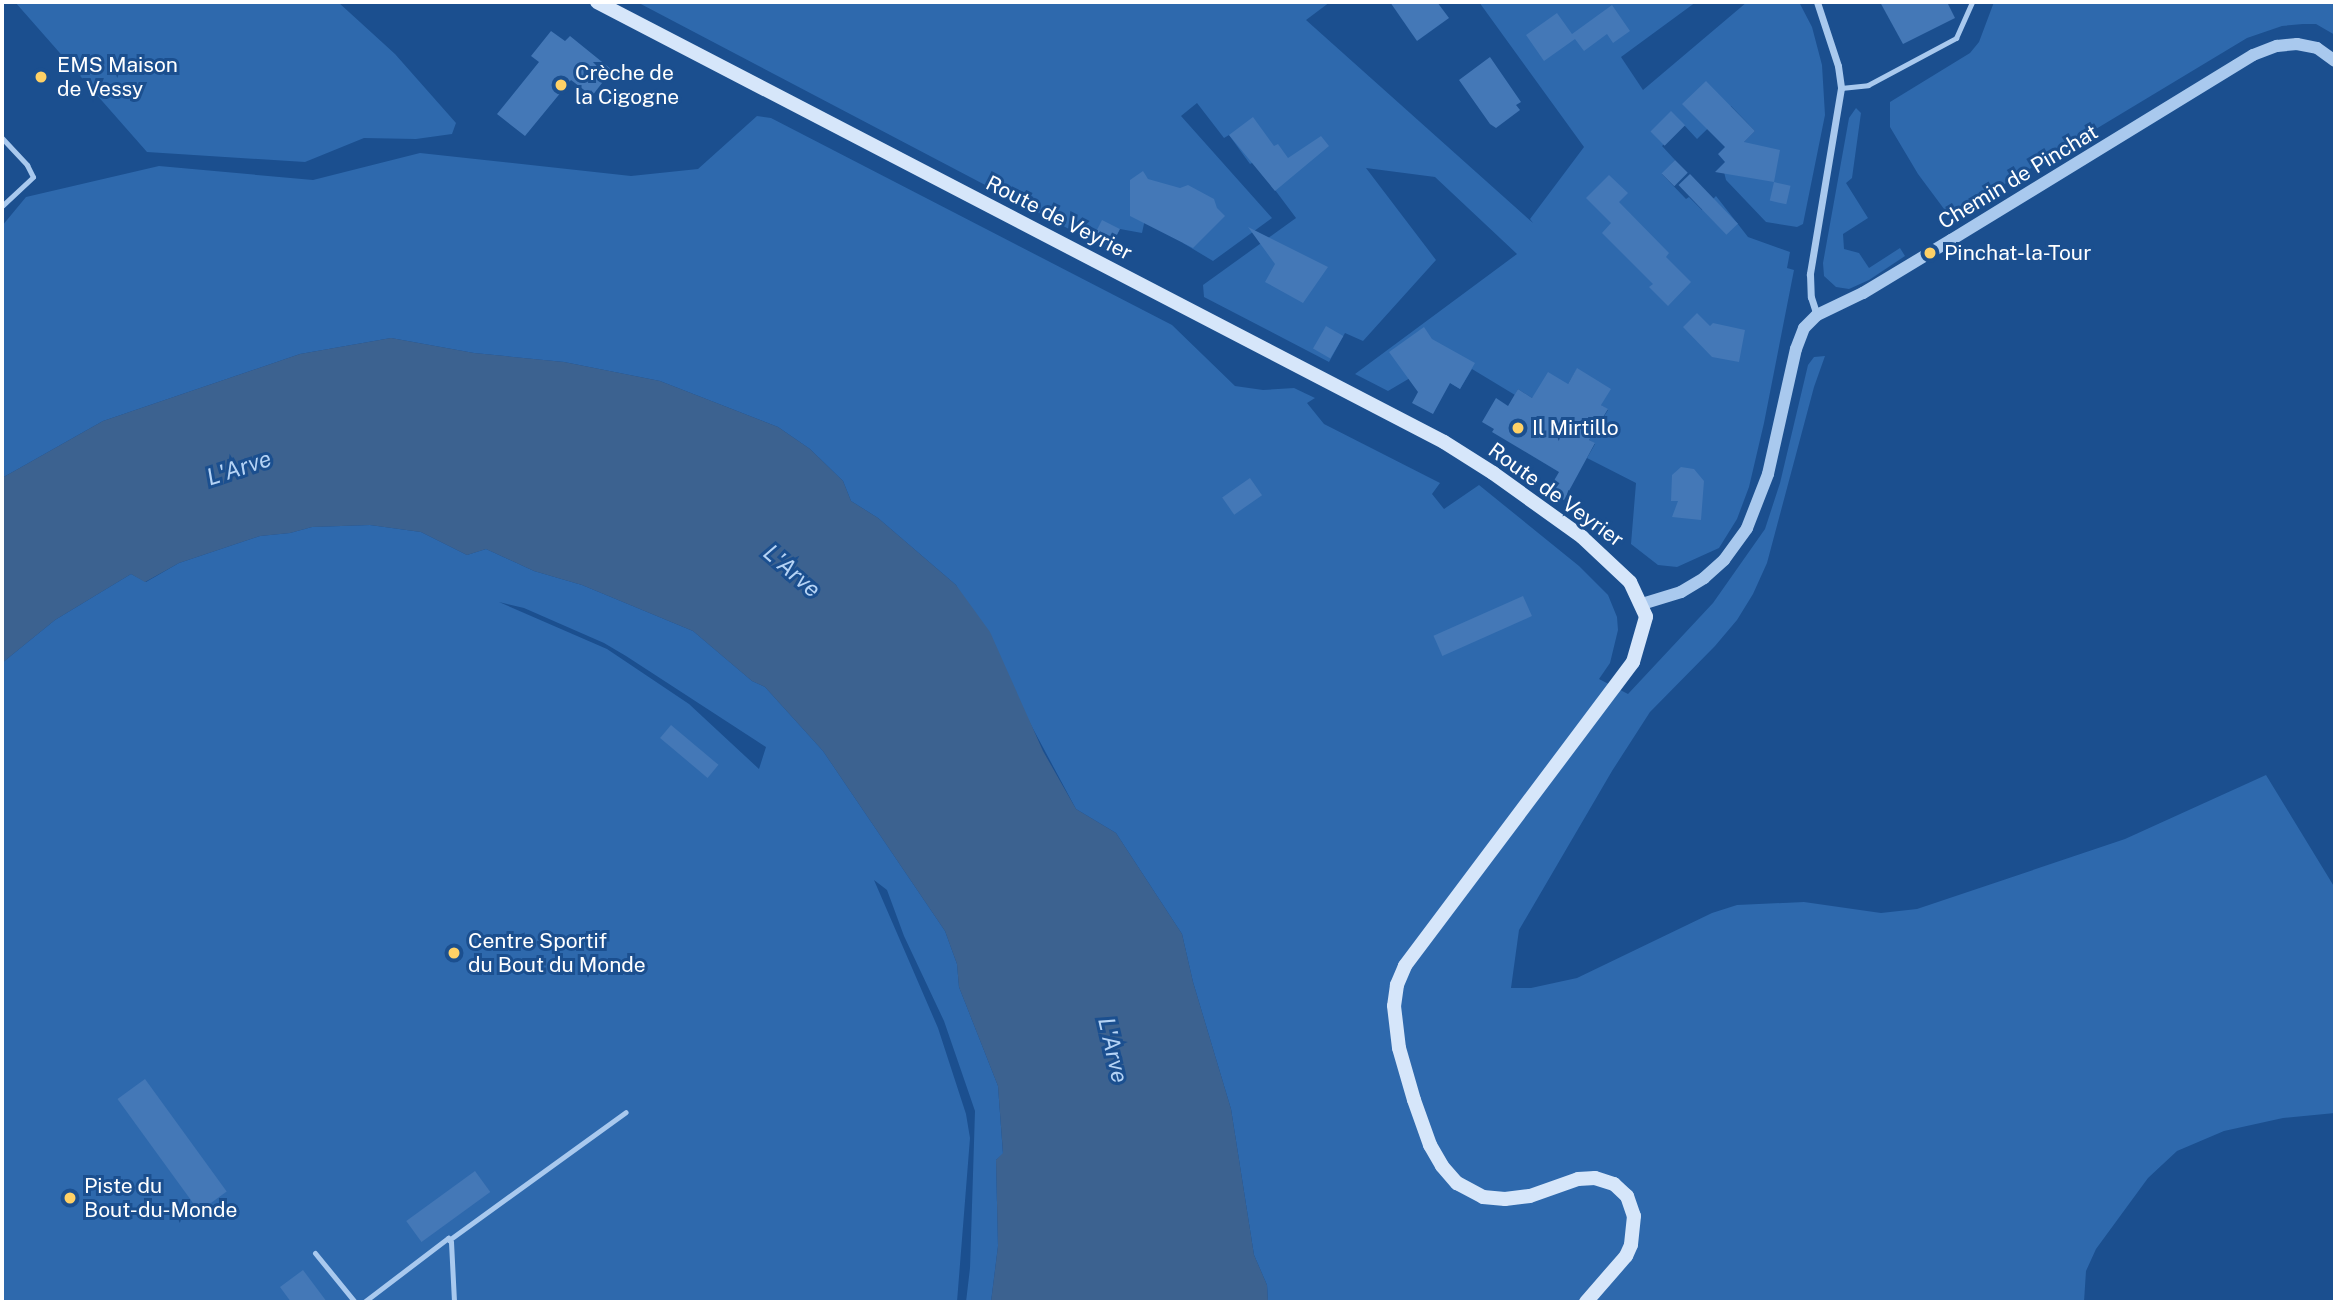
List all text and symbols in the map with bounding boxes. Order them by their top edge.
place label: EMS Maison de Vessy [57,52,178,102]
place label: Crèche de la Cigogne [575,60,679,110]
marker: EMS Maison de Vessy [31,67,51,87]
marker: Crèche de la Cigogne [553,77,569,93]
street label: Chemin de Pinchat [1933,119,2103,235]
street label: Route de Veyrier [981,170,1137,266]
place label: Pinchat-la-Tour [1944,240,2091,266]
marker: Pinchat-la-Tour [1922,245,1938,261]
place label: Il Mirtillo [1532,415,1619,441]
marker: Il Mirtillo [1510,420,1526,436]
street label: Route de Veyrier [1483,437,1629,553]
water label: L'Arve [203,445,275,491]
water label: L'Arve [758,539,826,603]
place label: Centre Sportif du Bout du Monde [468,928,646,978]
marker: Centre Sportif du Bout du Monde [446,945,462,961]
water label: L'Arve [1092,1015,1134,1085]
place label: Piste du Bout-du-Monde [84,1173,237,1223]
marker: Piste du Bout-du-Monde [62,1190,78,1206]

